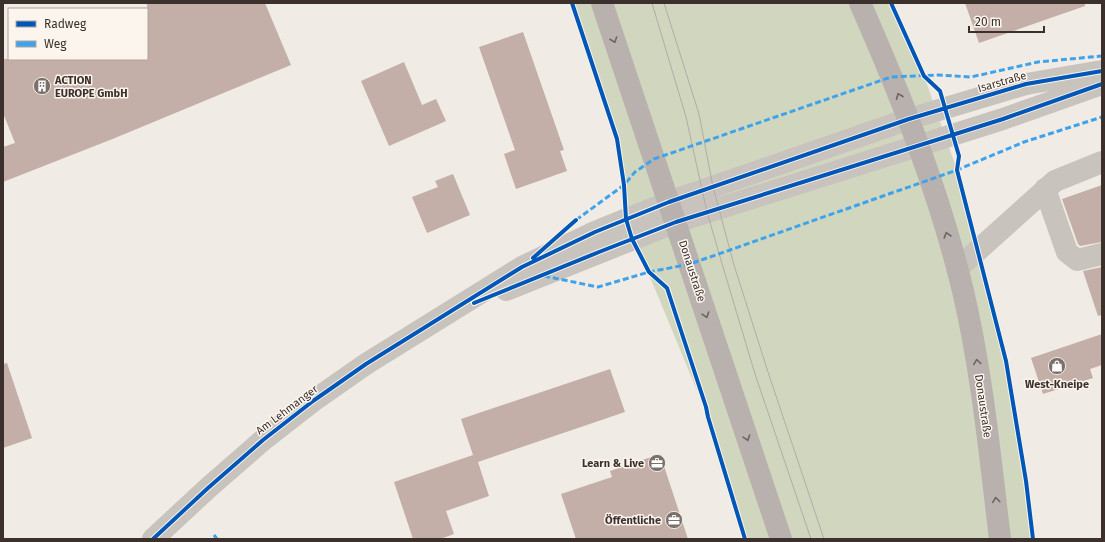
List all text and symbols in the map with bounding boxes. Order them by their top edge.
legend [8,8,148,60]
scale bar [969,8,1044,34]
text: 20 m [975,15,1001,29]
text: Radweg [44,17,87,31]
one-way arrow [609,36,618,43]
text: Weg [44,37,67,51]
street label: Isarstraße [976,69,1028,95]
place label: ACTION EUROPE GmbH [54,74,127,100]
building icon: ACTION EUROPE GmbH [32,76,52,96]
one-way arrow [896,92,904,100]
one-way arrow [943,232,952,239]
street label: Donaustraße [676,239,708,303]
one-way arrow [702,311,710,318]
shop icon: West-Kneipe [1047,356,1067,376]
one-way arrow [973,358,982,365]
street label: Donaustraße [972,373,994,439]
place label: West-Kneipe [1025,378,1089,391]
street label: Am Lehmanger [254,382,321,437]
one-way arrow [742,435,751,442]
office icon: Learn & Live [647,453,667,473]
place label: Learn & Live [582,457,644,470]
one-way arrow [991,497,1000,503]
office icon: Öffentliche [664,510,684,530]
place label: Öffentliche [605,514,661,527]

